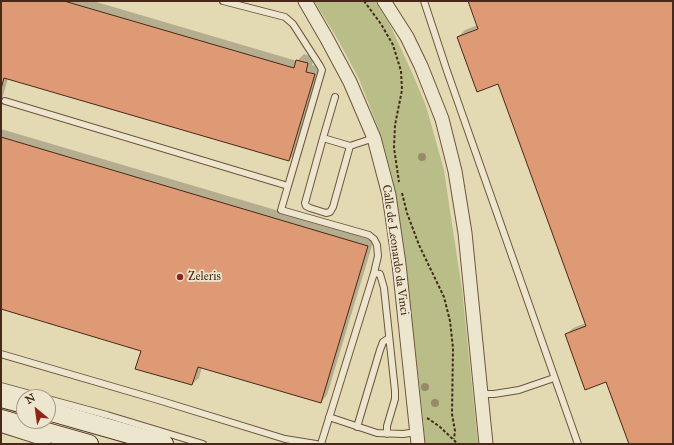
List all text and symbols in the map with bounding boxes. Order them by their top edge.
street label: Calle de Leonardo da Vinci [379,184,411,316]
place label: Zeleris [188,270,221,284]
marker: Zeleris [175,272,185,282]
north arrow [16,389,56,429]
text: N [23,391,38,407]

